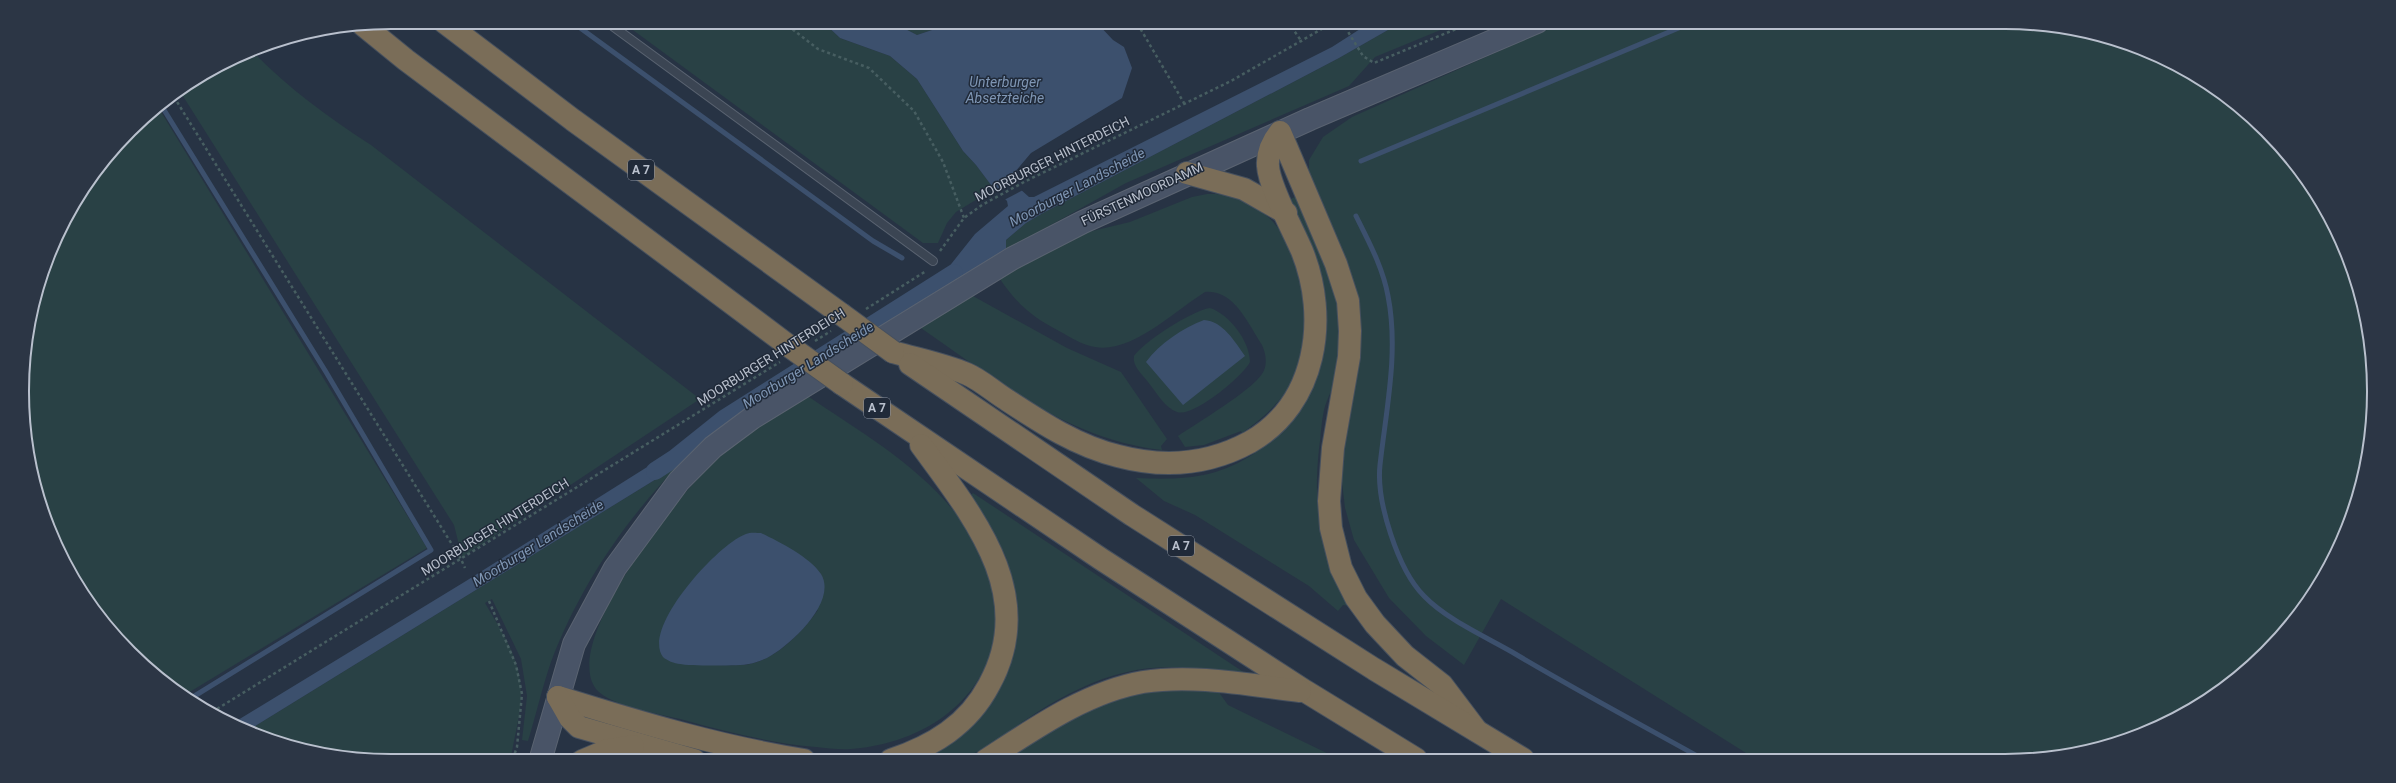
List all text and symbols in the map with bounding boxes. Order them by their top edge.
water label: Unterburger Absetzteiche [965,74,1044,106]
street label: MOORBURGER HINTERDEICH [972,113,1132,205]
water label: Moorburger Landscheide [1006,144,1148,230]
street label: FÜRSTENMOORDAMM [1079,159,1205,229]
road number: A 7 [628,160,654,180]
street label: MOORBURGER HINTERDEICH [694,305,848,409]
water label: Moorburger Landscheide [740,318,876,412]
road number: A 7 [864,398,890,418]
street label: MOORBURGER HINTERDEICH [418,475,572,579]
water label: Moorburger Landscheide [470,496,606,590]
road number: A 7 [1168,536,1194,556]

